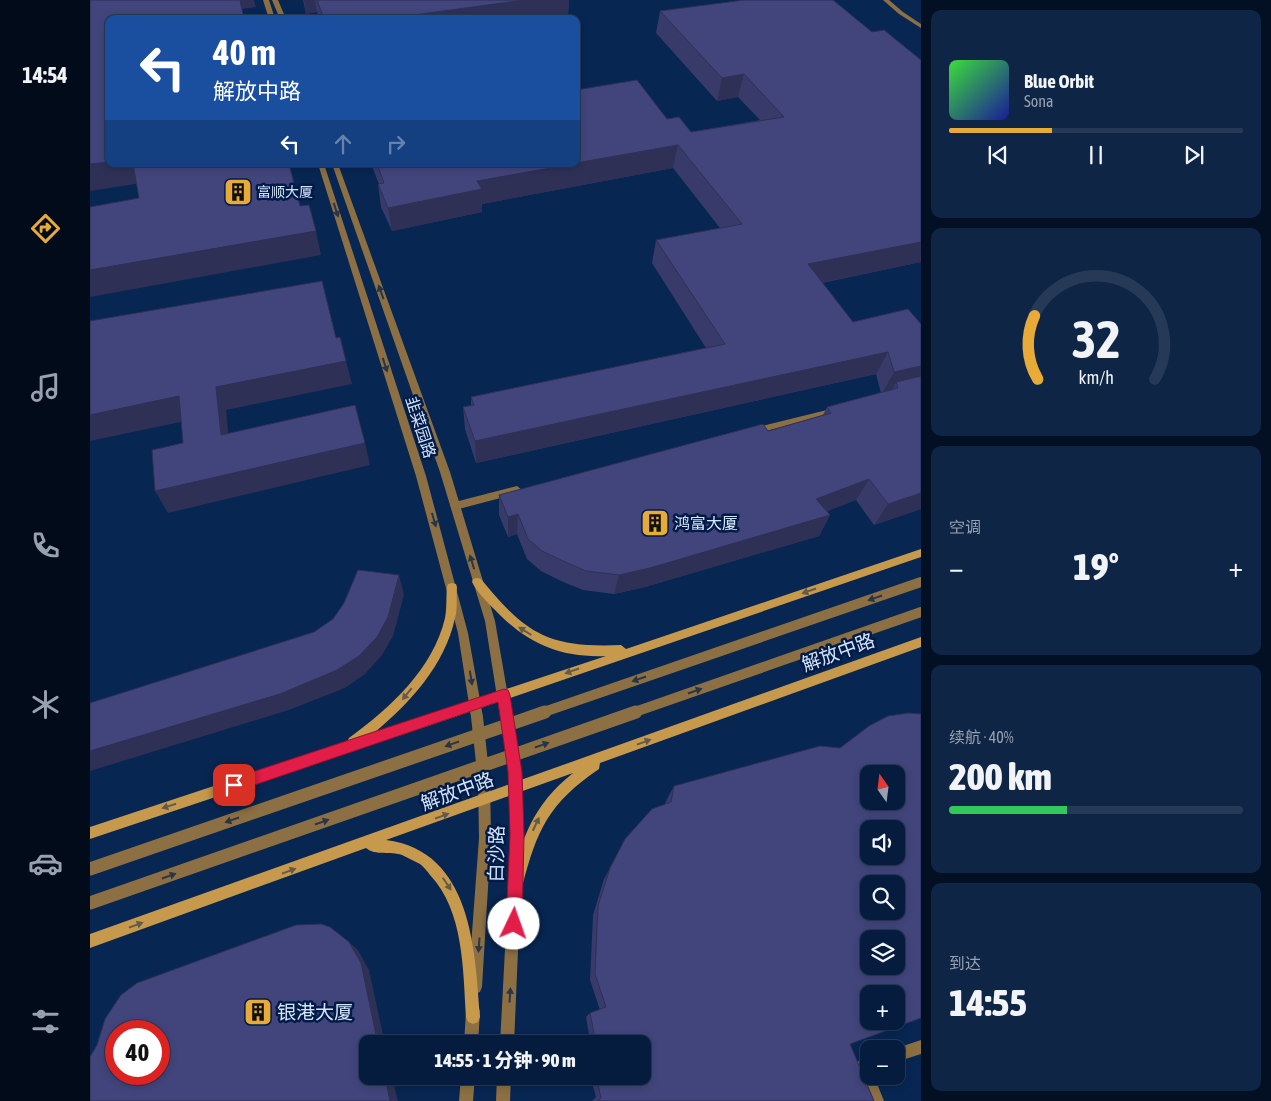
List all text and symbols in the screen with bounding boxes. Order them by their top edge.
text: 40 m [213,32,276,72]
icon: left [130,35,195,100]
text: 14:54 [22,62,68,88]
text: Blue Orbit [1024,70,1094,92]
text: 解放中路 [213,78,301,104]
text: Sona [1024,92,1053,110]
icon: left [276,130,304,158]
icon: ahead [329,130,357,158]
icon: right [382,130,410,158]
icon: previous [984,141,1012,169]
icon: pause [1082,141,1110,169]
icon: next [1180,141,1208,169]
building icon: 富顺大厦 [223,177,253,207]
place label: 富顺大厦 [257,184,313,200]
one-way arrow [332,203,340,218]
icon: directions [28,211,63,246]
one-way arrow [377,285,384,300]
text: 32 [1072,309,1120,369]
one-way arrow [382,357,390,372]
text: km/h [1078,367,1114,388]
icon: music [28,370,63,405]
street label: 韭菜园路 [403,394,439,460]
building icon: 鸿富大厦 [640,508,670,538]
one-way arrow [430,513,438,528]
place label: 鸿富大厦 [674,514,738,532]
text: 空调 [949,518,981,536]
icon: phone [28,528,63,563]
text: 19° [1073,545,1119,588]
text: − [949,551,964,583]
text: + [1228,551,1243,583]
one-way arrow [467,555,475,570]
one-way arrow [801,588,816,595]
one-way arrow [867,594,882,602]
one-way arrow [519,627,532,636]
street label: 解放中路 [799,629,877,675]
one-way arrow [564,668,579,675]
one-way arrow [467,670,475,686]
one-way arrow [631,676,646,684]
icon: climate [28,687,63,722]
one-way arrow [401,687,412,700]
one-way arrow [688,687,703,695]
text: 续航 · 40% [949,728,1014,746]
one-way arrow [637,738,652,746]
one-way arrow [444,740,459,748]
one-way arrow [535,741,550,749]
text: 200 km [949,755,1052,798]
pin [213,764,255,806]
north arrow [860,765,905,810]
map controls [860,765,905,1085]
street label: 解放中路 [418,768,496,814]
icon: arrive [220,771,248,799]
one-way arrow [161,803,176,811]
one-way arrow [435,812,450,820]
one-way arrow [224,816,239,824]
one-way arrow [532,817,540,831]
one-way arrow [315,818,330,825]
button: sound [860,820,905,865]
street label: 白沙路 [485,825,507,883]
icon: car [28,846,63,881]
one-way arrow [282,867,297,875]
one-way arrow [162,872,177,880]
button: search [860,875,905,920]
one-way arrow [442,877,452,891]
position arrow [487,897,539,949]
one-way arrow [129,921,144,929]
button: layers [860,930,905,975]
one-way arrow [474,937,482,953]
text: 到达 [949,954,981,972]
text: 14:55 [949,981,1027,1024]
button: + [860,985,905,1030]
one-way arrow [506,987,514,1003]
building icon: 银港大厦 [243,997,273,1027]
place label: 银港大厦 [277,1001,353,1023]
icon: filters [28,1004,63,1039]
speed limit sign: 40 [105,1020,170,1085]
button: − [860,1040,905,1085]
text: 14:55 · 1 分钟 · 90 m [434,1049,576,1071]

